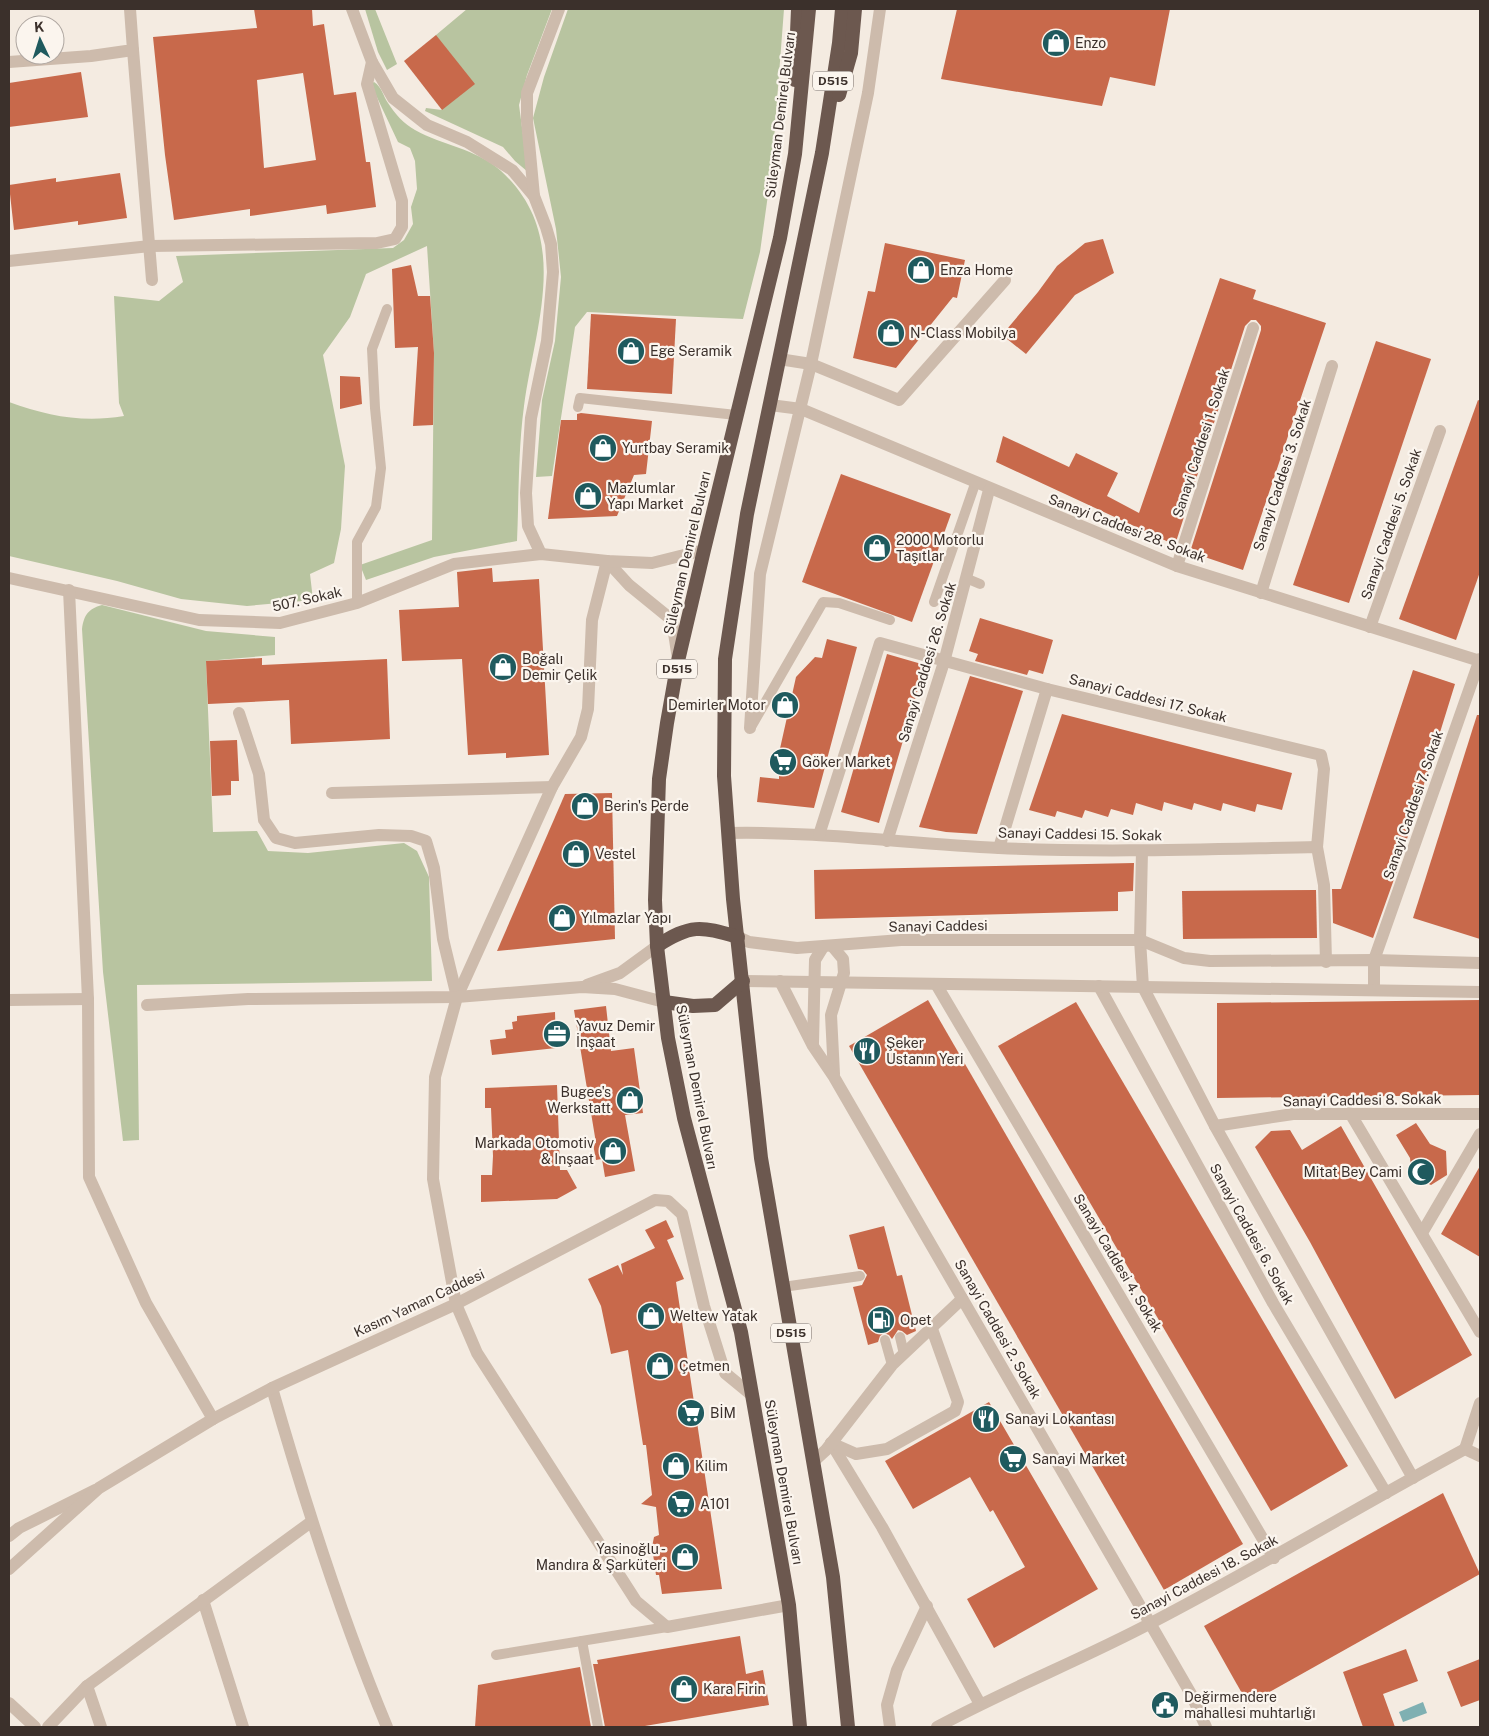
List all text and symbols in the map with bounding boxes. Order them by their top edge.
north arrow [15,15,65,65]
text: K [34,19,45,35]
shop icon: Enzo [1041,28,1071,58]
street label: Süleyman Demirel Bulvarı [762,31,798,199]
place label: Enzo [1075,35,1106,51]
road number: D515 [813,72,853,90]
shop icon: Enza Home [906,255,936,285]
place label: Enza Home [940,262,1013,278]
shop icon: N-Class Mobilya [876,318,906,348]
place label: N-Class Mobilya [910,325,1016,341]
shop icon: Ege Seramik [616,336,646,366]
place label: Ege Seramik [650,343,732,359]
street label: Sanayi Caddesi 1. Sokak [1169,366,1233,519]
street label: Sanayi Caddesi 3. Sokak [1250,397,1314,553]
shop icon: Yurtbay Seramik [588,433,618,463]
place label: Yurtbay Seramik [622,440,729,456]
street label: Sanayi Caddesi 5. Sokak [1358,446,1424,602]
street label: Süleyman Demirel Bulvarı [660,470,714,636]
place label: Mazlumlar Yapı Market [607,480,684,512]
shop icon: Mazlumlar Yapı Market [573,481,603,511]
street label: Sanayi Caddesi 28. Sokak [1046,491,1208,565]
place label: 2000 Motorlu Taşıtlar [896,532,984,564]
shop icon: 2000 Motorlu Taşıtlar [862,533,892,563]
street label: Sanayi Caddesi 26. Sokak [895,580,959,744]
street label: 507. Sokak [271,583,344,615]
place label: Boğalı Demir Çelik [522,651,597,683]
shop icon: Boğalı Demir Çelik [488,652,518,682]
road number: D515 [657,660,697,679]
street label: Sanayi Caddesi 17. Sokak [1067,671,1229,725]
shop icon: Demirler Motor [770,690,800,720]
place label: Demirler Motor [668,697,766,713]
street label: Sanayi Caddesi 7. Sokak [1380,728,1446,882]
supermarket icon: Göker Market [768,747,798,777]
place label: Göker Market [802,754,891,770]
shop icon: Berin's Perde [570,791,600,821]
place label: Berin's Perde [604,798,689,814]
street label: Sanayi Caddesi 15. Sokak [998,825,1163,843]
shop icon: Vestel [561,839,591,869]
place label: Vestel [595,846,636,862]
shop icon: Yılmazlar Yapı [547,903,577,933]
place label: Yılmazlar Yapı [581,910,671,926]
street label: Sanayi Caddesi [888,917,988,935]
street label: Süleyman Demirel Bulvarı [673,1003,721,1171]
place label: Yavuz Demir İnşaat [576,1018,655,1050]
office icon: Yavuz Demir İnşaat [542,1019,572,1049]
place label: Şeker Ustanın Yeri [886,1035,963,1067]
restaurant icon: Şeker Ustanın Yeri [852,1036,882,1066]
place label: Bugee's Werkstatt [547,1084,611,1116]
shop icon: Bugee's Werkstatt [615,1085,645,1115]
street label: Sanayi Caddesi 8. Sokak [1282,1091,1442,1109]
place label: Markada Otomotiv & Inşaat [474,1135,594,1167]
shop icon: Markada Otomotiv & Inşaat [598,1136,628,1166]
mosque icon: Mitat Bey Cami [1406,1157,1436,1187]
street label: Sanayi Caddesi 6. Sokak [1207,1161,1297,1307]
place label: Mitat Bey Cami [1303,1164,1402,1180]
street label: Sanayi Caddesi 4. Sokak [1070,1191,1166,1335]
street label: Sanayi Caddesi 2. Sokak [952,1256,1045,1402]
street label: Kasım Yaman Caddesi [351,1266,487,1340]
shop icon: Weltew Yatak [636,1301,666,1331]
fuel station icon: Opet [866,1305,896,1335]
place label: Weltew Yatak [670,1308,758,1324]
place label: Opet [900,1312,932,1328]
road number: D515 [771,1324,811,1342]
shop icon: Çetmen [645,1351,675,1381]
place label: Çetmen [679,1358,730,1374]
supermarket icon: BİM [676,1398,706,1428]
street label: Süleyman Demirel Bulvarı [762,1398,806,1566]
place label: BİM [710,1403,736,1421]
restaurant icon: Sanayi Lokantası [971,1404,1001,1434]
place label: Sanayi Lokantası [1005,1411,1114,1427]
supermarket icon: Sanayi Market [998,1444,1028,1474]
shop icon: Kilim [661,1451,691,1481]
place label: Sanayi Market [1032,1451,1125,1467]
place label: Kilim [695,1458,728,1474]
supermarket icon: A101 [666,1489,696,1519]
place label: A101 [700,1496,730,1512]
street label: Sanayi Caddesi 18. Sokak [1128,1531,1281,1623]
place label: Yasinoğlu - Mandıra & Şarküteri [536,1541,666,1573]
shop icon: Yasinoğlu - Mandıra & Şarküteri [670,1542,700,1572]
shop icon: Kara Firin [669,1674,699,1704]
place label: Kara Firin [703,1681,766,1697]
place label: Değirmendere mahallesi muhtarlığı [1184,1689,1316,1721]
public building icon: Değirmendere mahallesi muhtarlığı [1150,1690,1180,1720]

